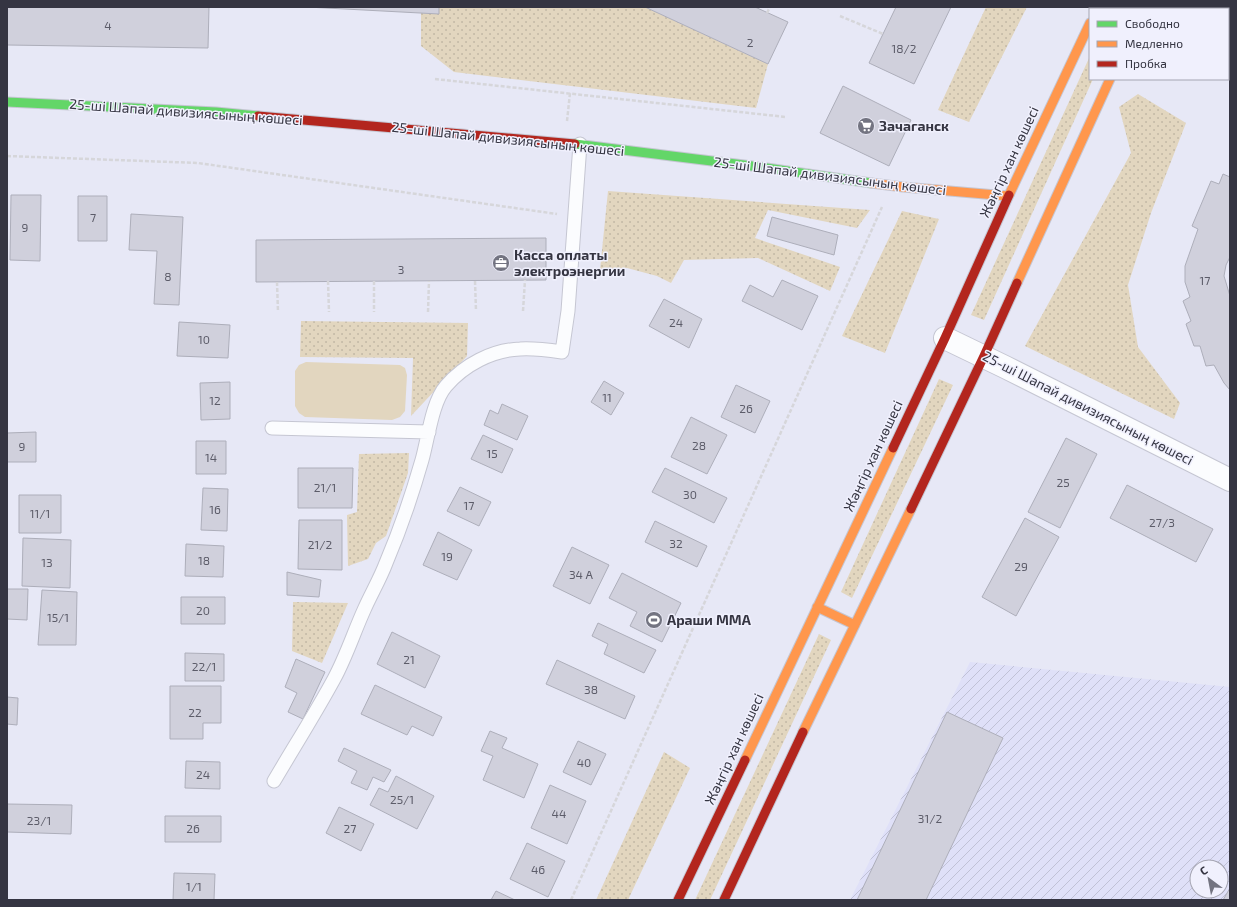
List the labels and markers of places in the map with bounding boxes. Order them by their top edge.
supermarket icon: Зачаганск [856,116,876,136]
place label: Зачаганск [879,117,949,134]
place label: Касса оплаты электроэнергии [514,246,625,279]
office icon: Касса оплаты электроэнергии [491,253,511,273]
sports icon: Араши ММА [644,610,664,630]
place label: Араши ММА [667,611,752,628]

